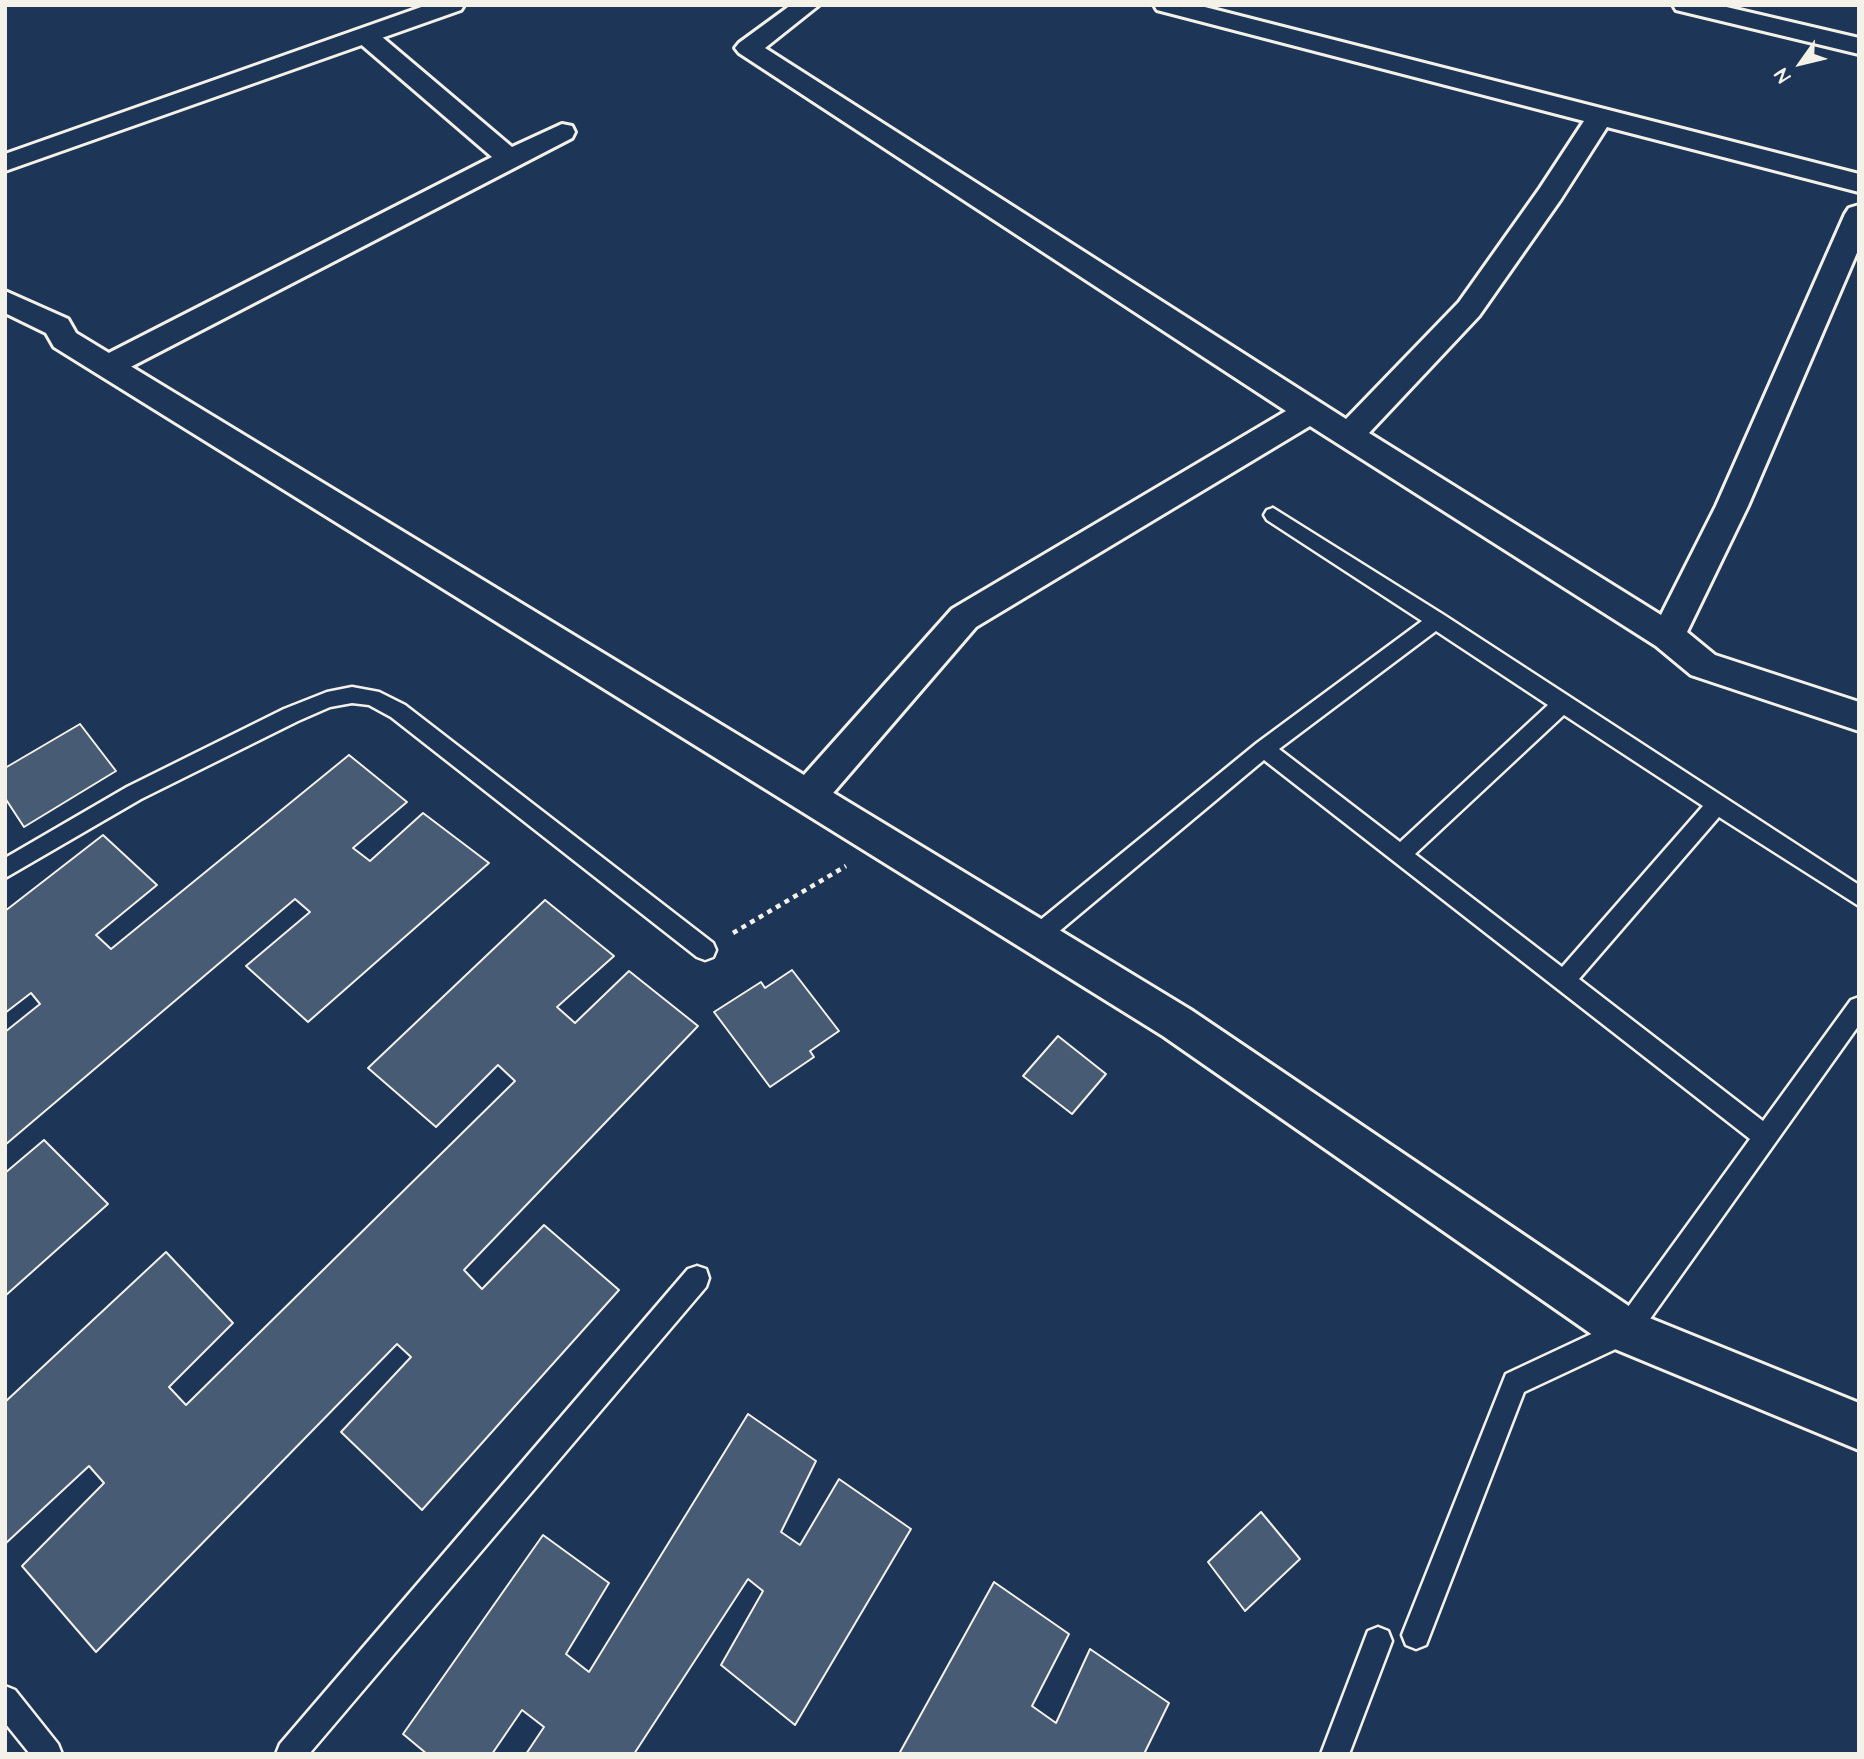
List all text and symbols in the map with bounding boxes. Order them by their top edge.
north arrow [1766,28,1836,98]
text: N [1769,63,1798,88]

